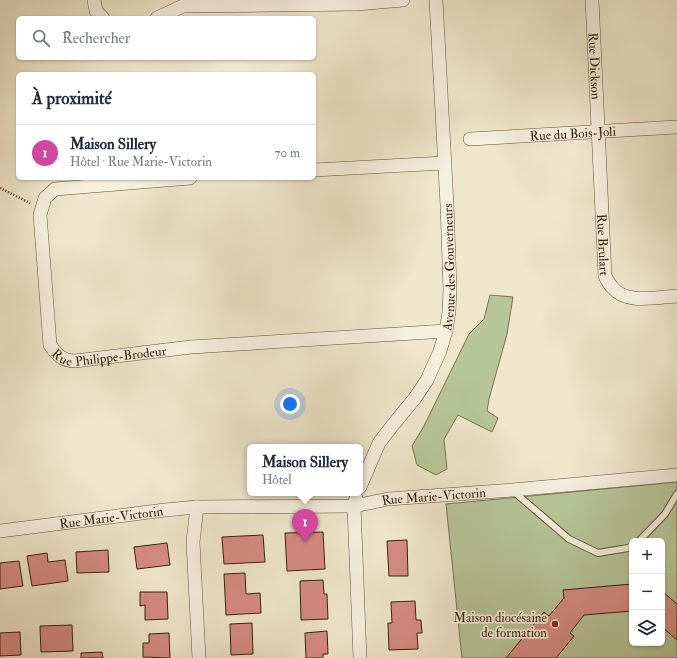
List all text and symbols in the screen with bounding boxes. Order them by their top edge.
search box [16,16,316,60]
icon: search [30,27,52,49]
text: Rechercher [62,29,130,48]
street label: Rue Dickson [585,32,604,100]
text: À proximité [32,88,112,109]
street label: Rue du Bois-Joli [529,124,617,145]
text: Maison Sillery [70,135,156,154]
text: 1 [43,145,47,161]
text: 70 m [275,145,300,161]
text: Hôtel · Rue Marie-Victorin [70,154,212,170]
street label: Avenue des Gouverneurs [439,203,459,333]
street label: Rue Brulart [593,213,612,276]
street label: Rue Philippe-Brodeur [48,343,167,370]
your location [280,394,300,414]
popup [247,444,363,496]
text: Maison Sillery [262,453,348,472]
text: Hôtel [262,472,292,488]
street label: Rue Marie-Victorin [380,485,487,509]
street label: Rue Marie-Victorin [58,503,164,532]
pin: 1 [292,509,318,542]
map controls [629,538,665,646]
button: + [629,538,665,574]
button: − [629,574,665,610]
place label: Maison diocésaine de formation [453,610,548,641]
button: layers [629,610,665,646]
marker: Maison diocésaine de formation [550,619,560,629]

